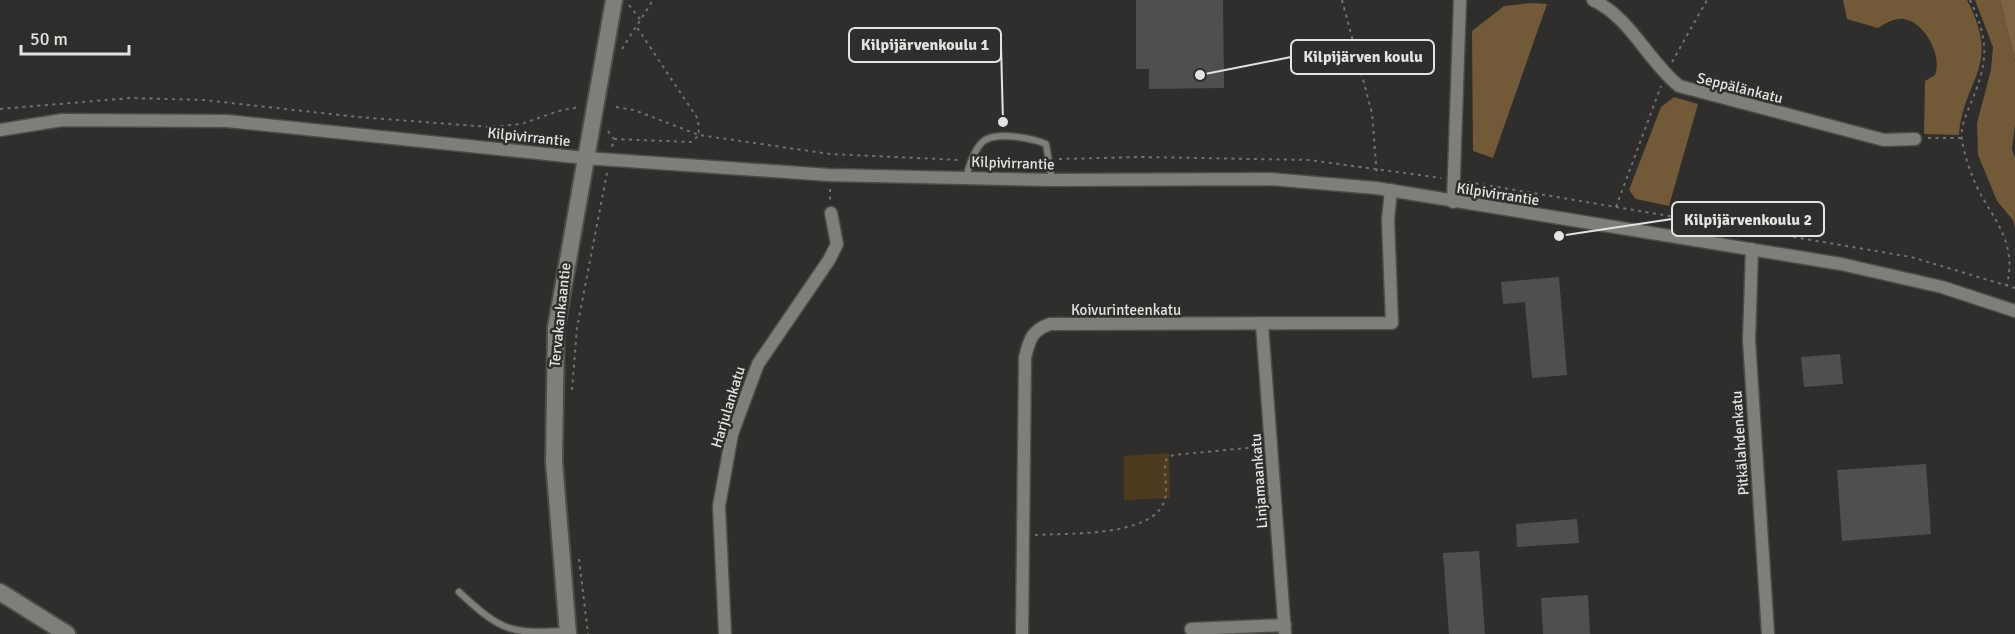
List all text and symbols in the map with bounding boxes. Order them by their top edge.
scale bar [21,18,129,56]
text: 50 m [30,28,68,50]
callout: Kilpijärvenkoulu 1 [849,28,1001,62]
text: Kilpijärvenkoulu 1 [861,35,990,55]
callout: Kilpijärven koulu [1291,40,1434,74]
text: Kilpijärven koulu [1303,47,1423,67]
street label: Seppälänkatu [1695,69,1785,107]
street label: Kilpivirrantie [486,124,572,150]
street label: Kilpivirrantie [971,153,1055,173]
street label: Kilpivirrantie [1455,179,1541,209]
callout: Kilpijärvenkoulu 2 [1672,202,1824,236]
text: Kilpijärvenkoulu 2 [1684,210,1812,230]
street label: Tervakankaantie [546,262,574,368]
street label: Koivurinteenkatu [1071,301,1181,319]
street label: Harjulankatu [707,364,749,450]
street label: Pitkälahdenkatu [1727,390,1753,496]
street label: Linjamaankatu [1247,433,1271,529]

